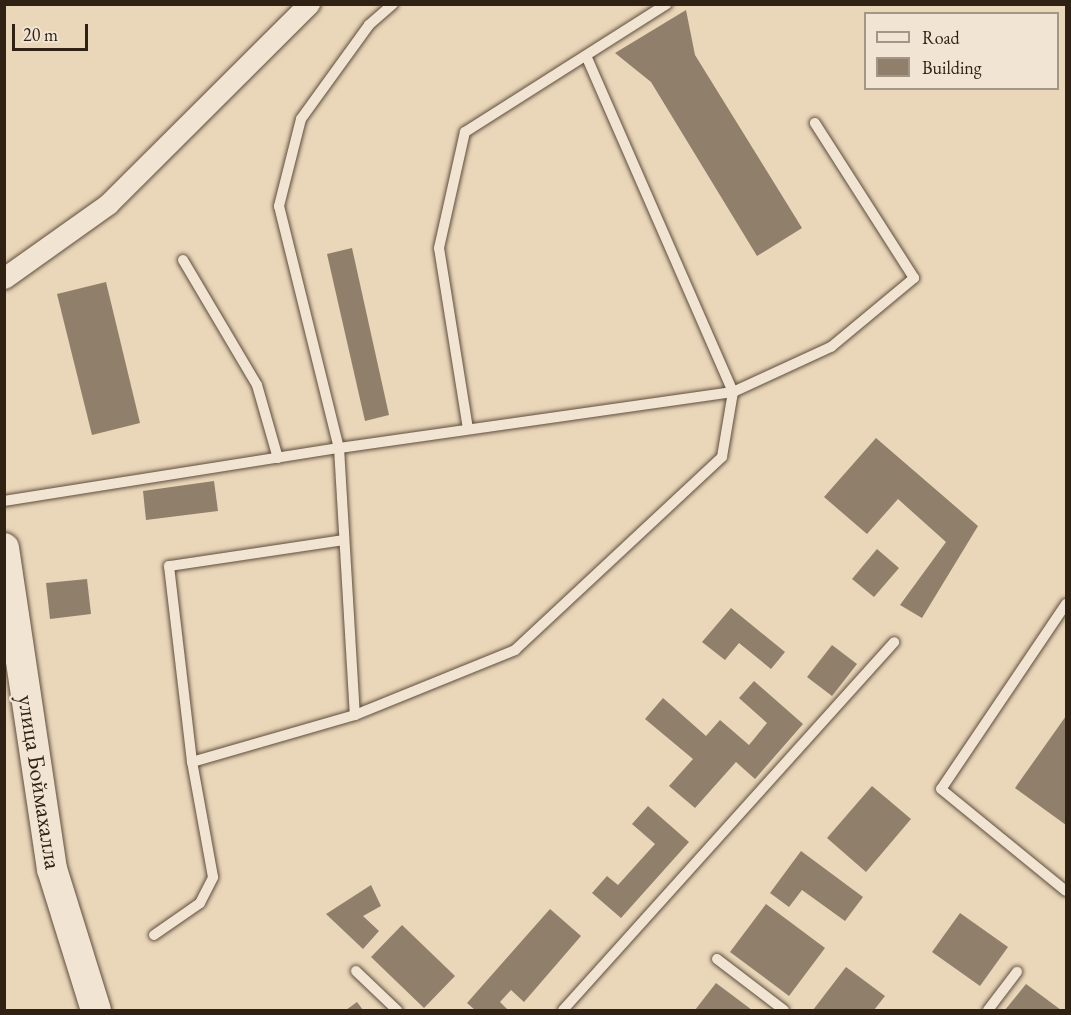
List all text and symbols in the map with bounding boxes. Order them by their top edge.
scale bar [15,12,92,50]
legend [864,12,1059,90]
text: 20 m [23,23,58,46]
text: Road [922,26,960,49]
text: Building [922,56,982,79]
street label: улица Боймахалла [12,693,68,871]

